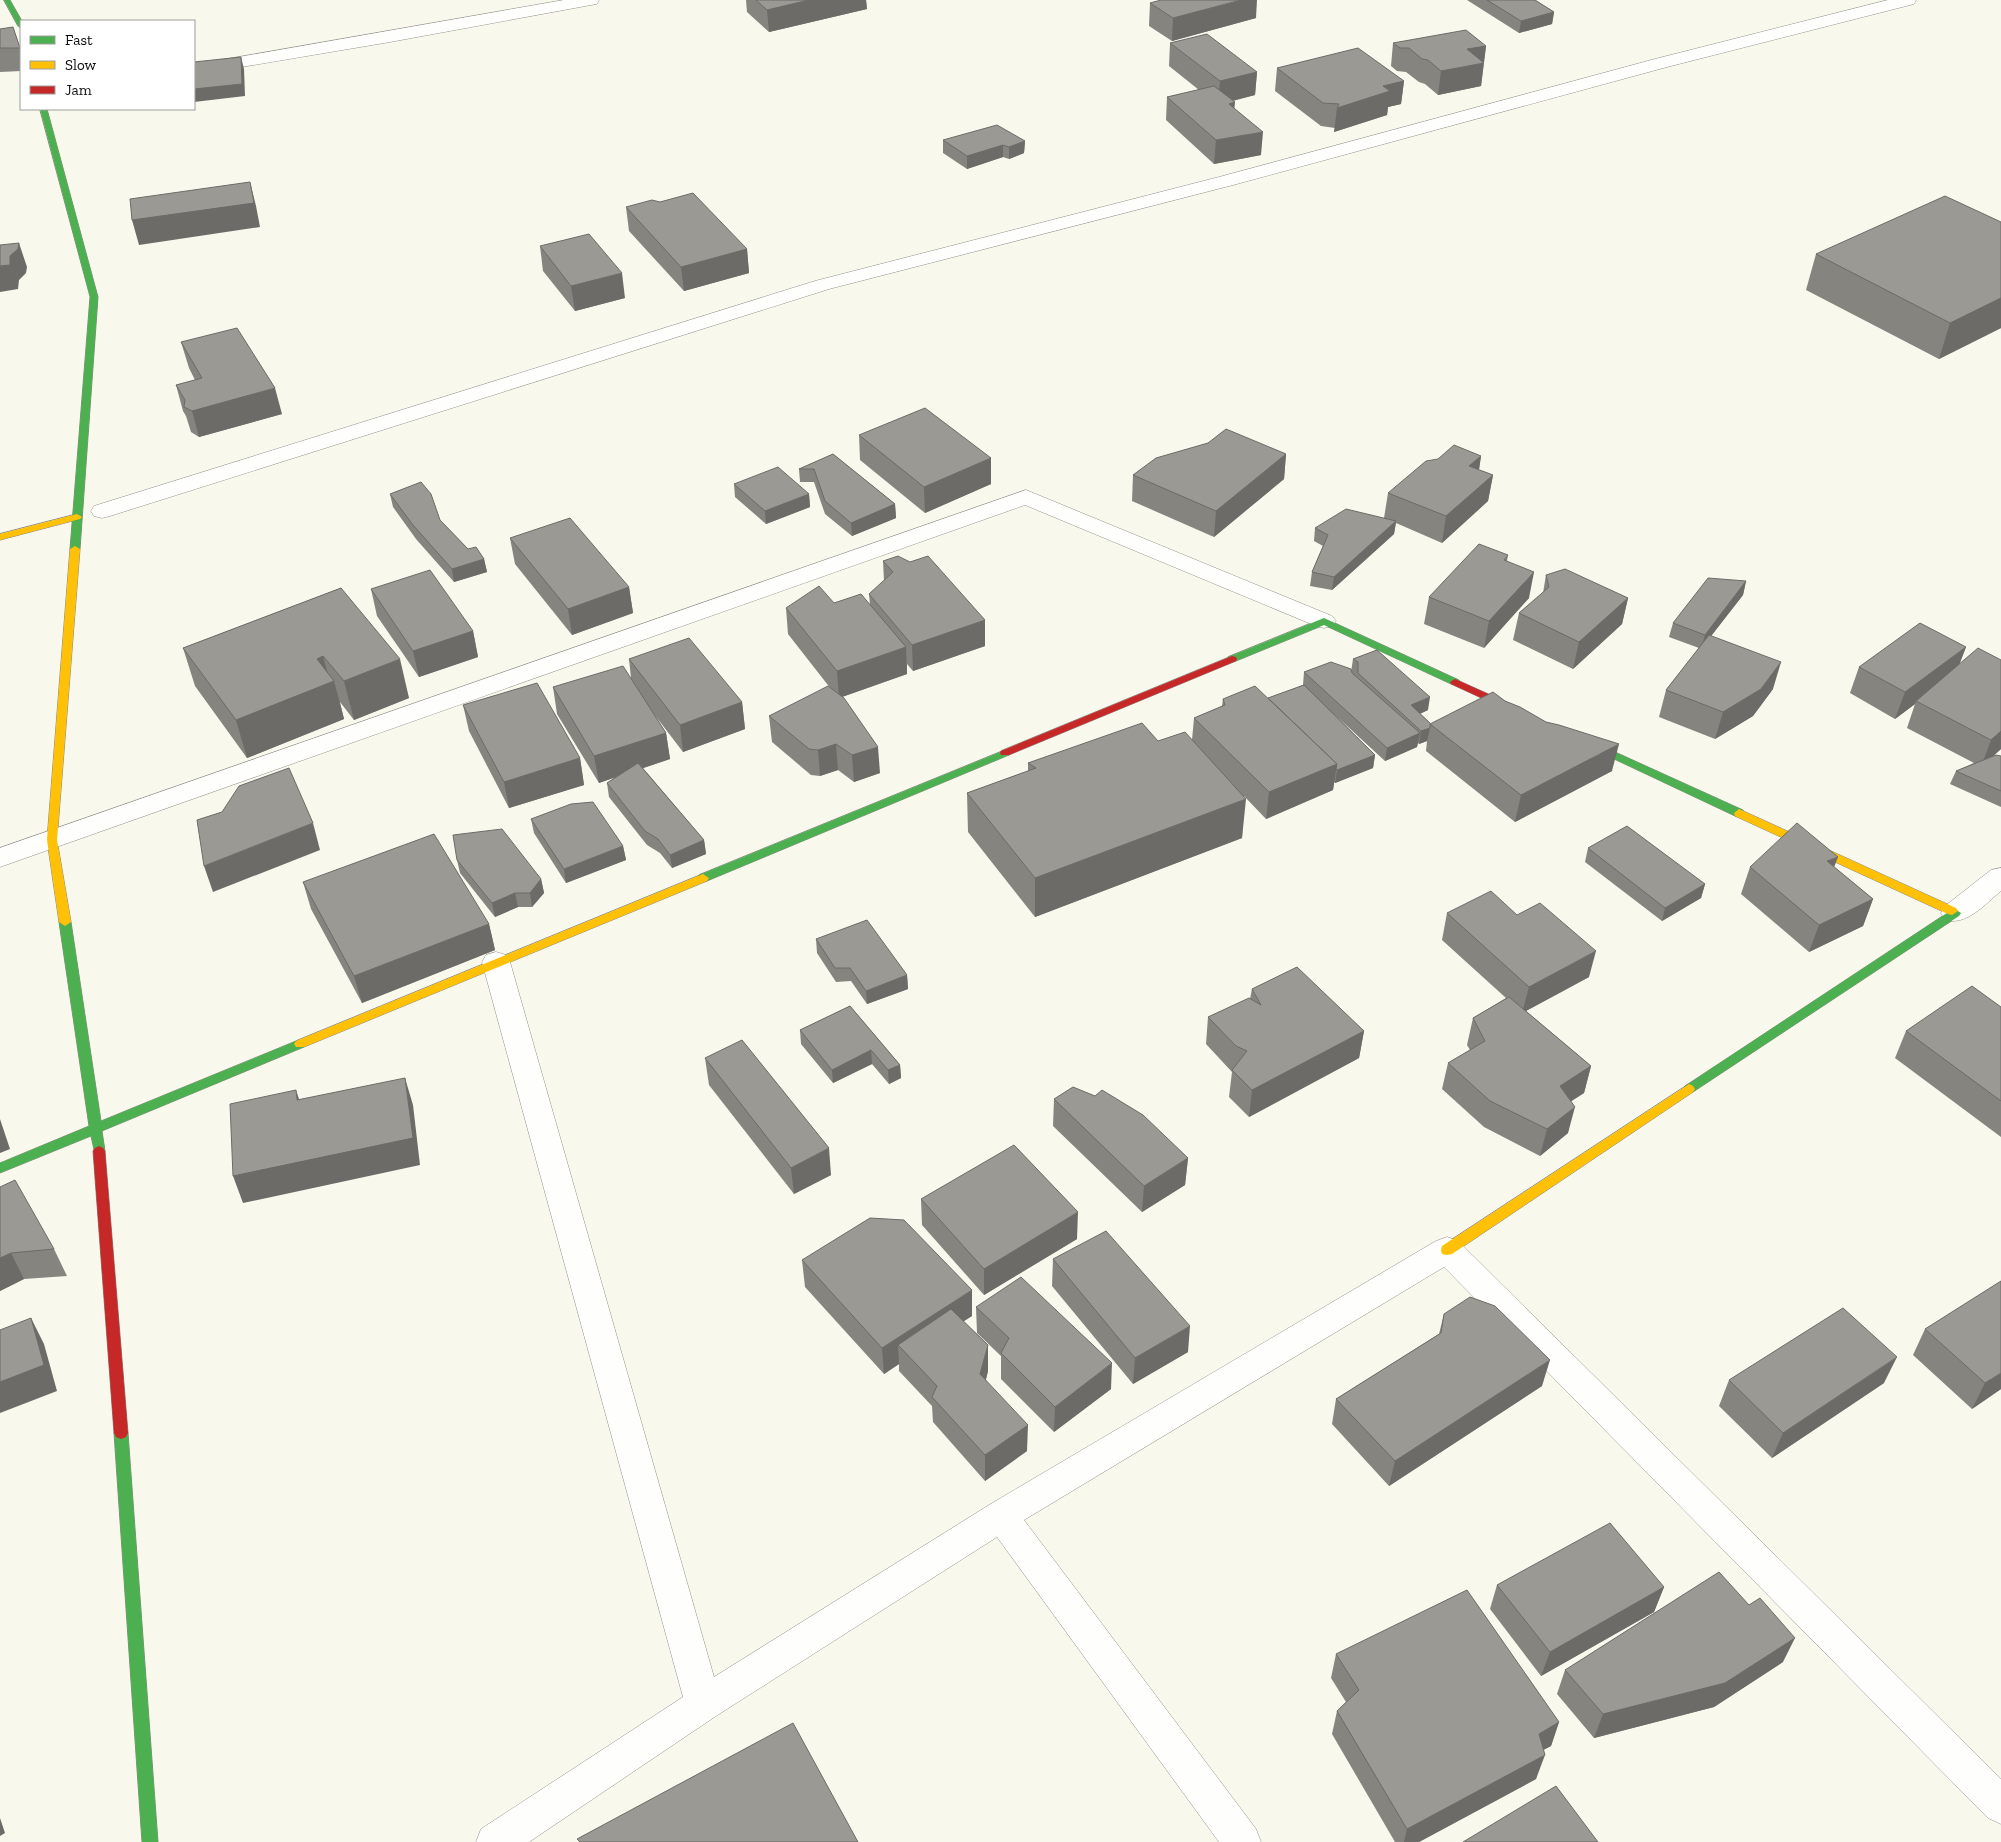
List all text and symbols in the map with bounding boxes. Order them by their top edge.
legend [20,20,195,110]
text: Fast [65,31,93,49]
text: Slow [65,56,97,74]
text: Jam [65,81,92,99]

